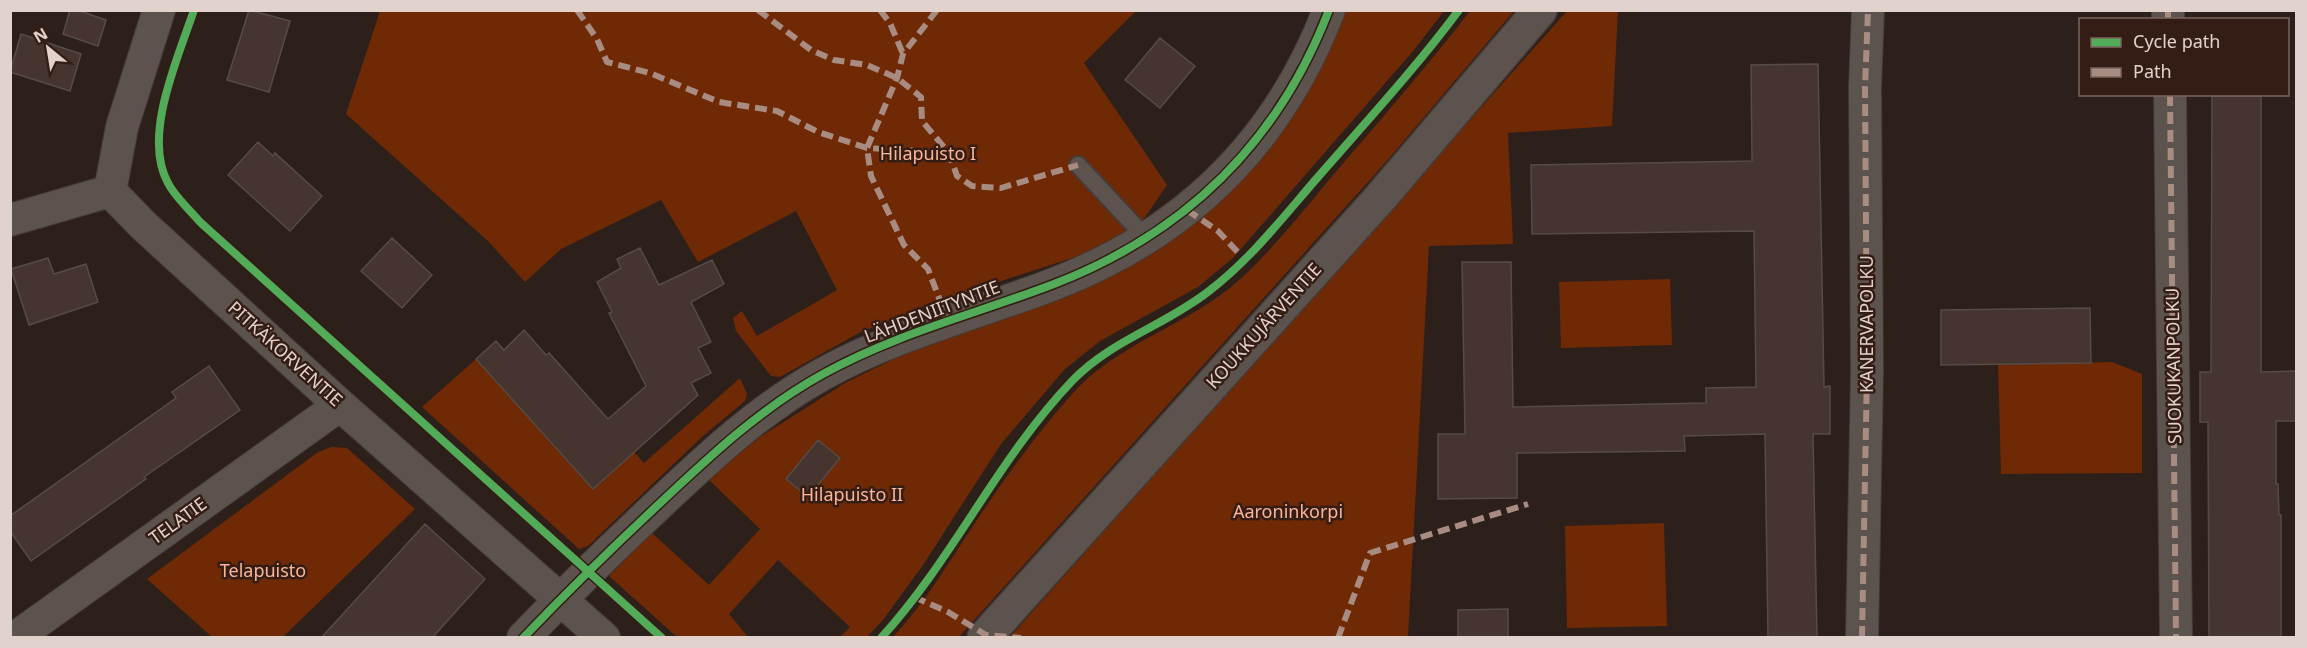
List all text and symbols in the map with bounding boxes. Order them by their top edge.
north arrow [18,18,78,78]
legend [2079,18,2289,96]
text: N [29,22,52,48]
text: Cycle path [2133,29,2220,53]
text: Path [2133,59,2172,83]
park label: Hilapuisto I [880,141,976,165]
street label: KANERVAPOLKU [1854,255,1878,393]
street label: KOUKKUJÄRVENTIE [1200,257,1326,393]
street label: LÄHDENIITYNTIE [860,274,1003,348]
street label: SUOKUKANPOLKU [2160,288,2186,444]
street label: PITKÄKORVENTIE [223,295,348,411]
park label: Hilapuisto II [801,482,903,506]
street label: TELATIE [144,491,211,549]
park label: Aaroninkorpi [1233,499,1343,523]
park label: Telapuisto [220,558,306,582]

